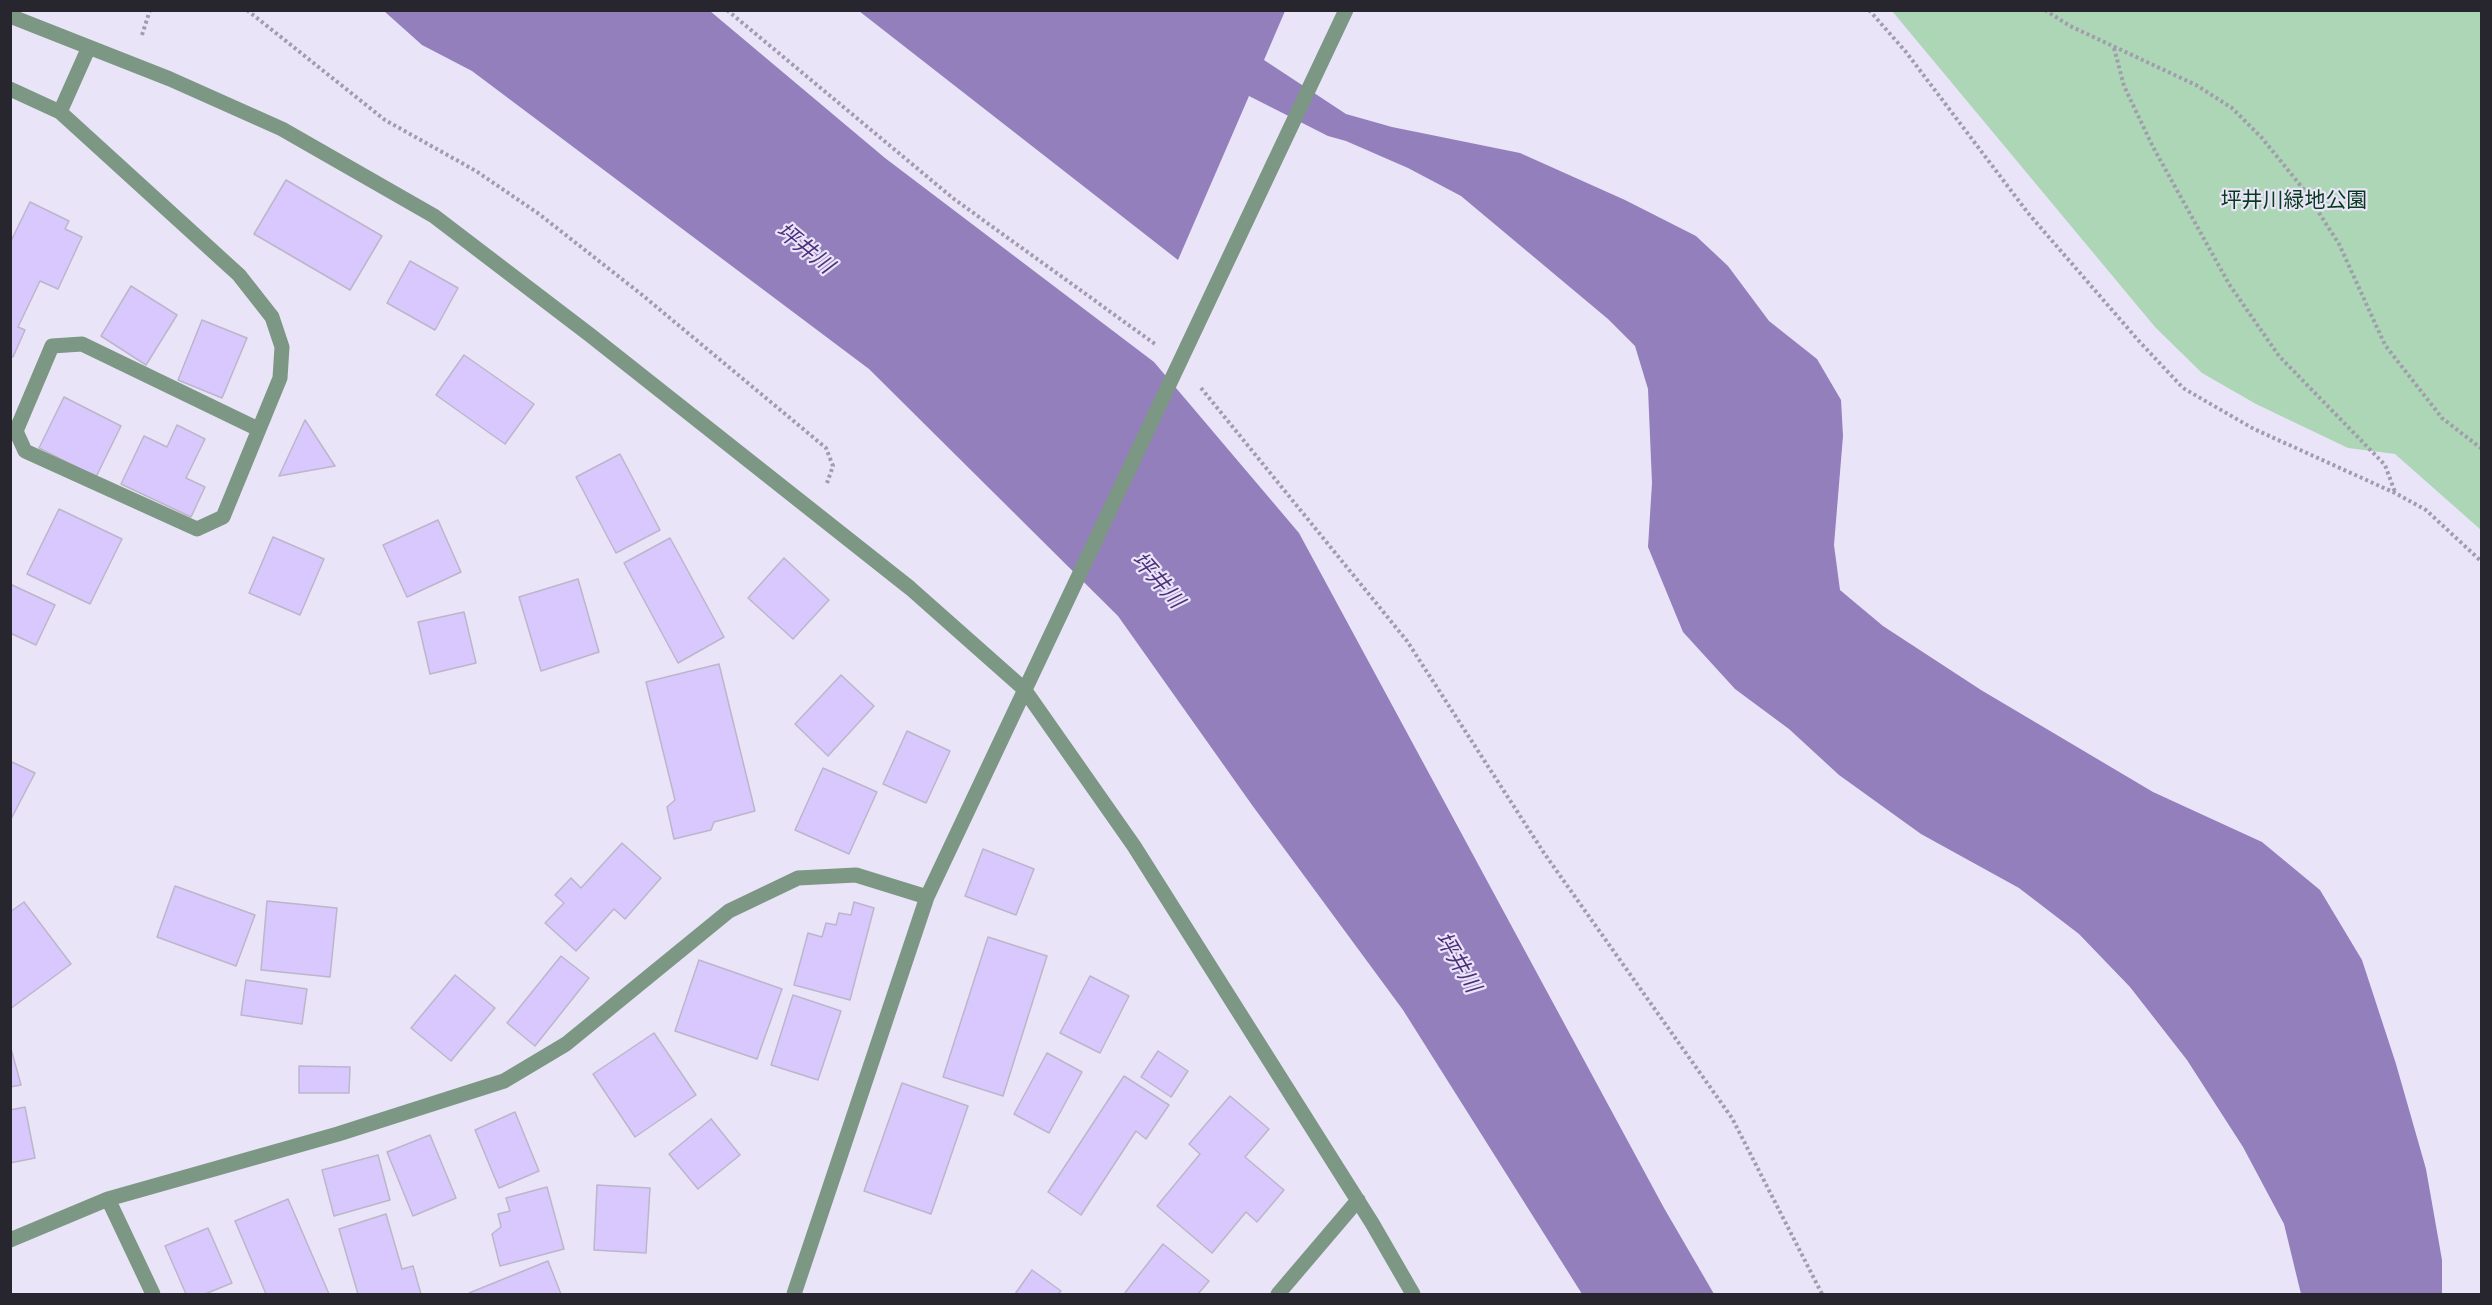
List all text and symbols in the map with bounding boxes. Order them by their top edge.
park label: 坪井川緑地公園 [2221,187,2367,213]
water label: 坪井川 [771,217,839,279]
water label: 坪井川 [1126,546,1190,614]
water label: 坪井川 [1430,927,1486,997]

